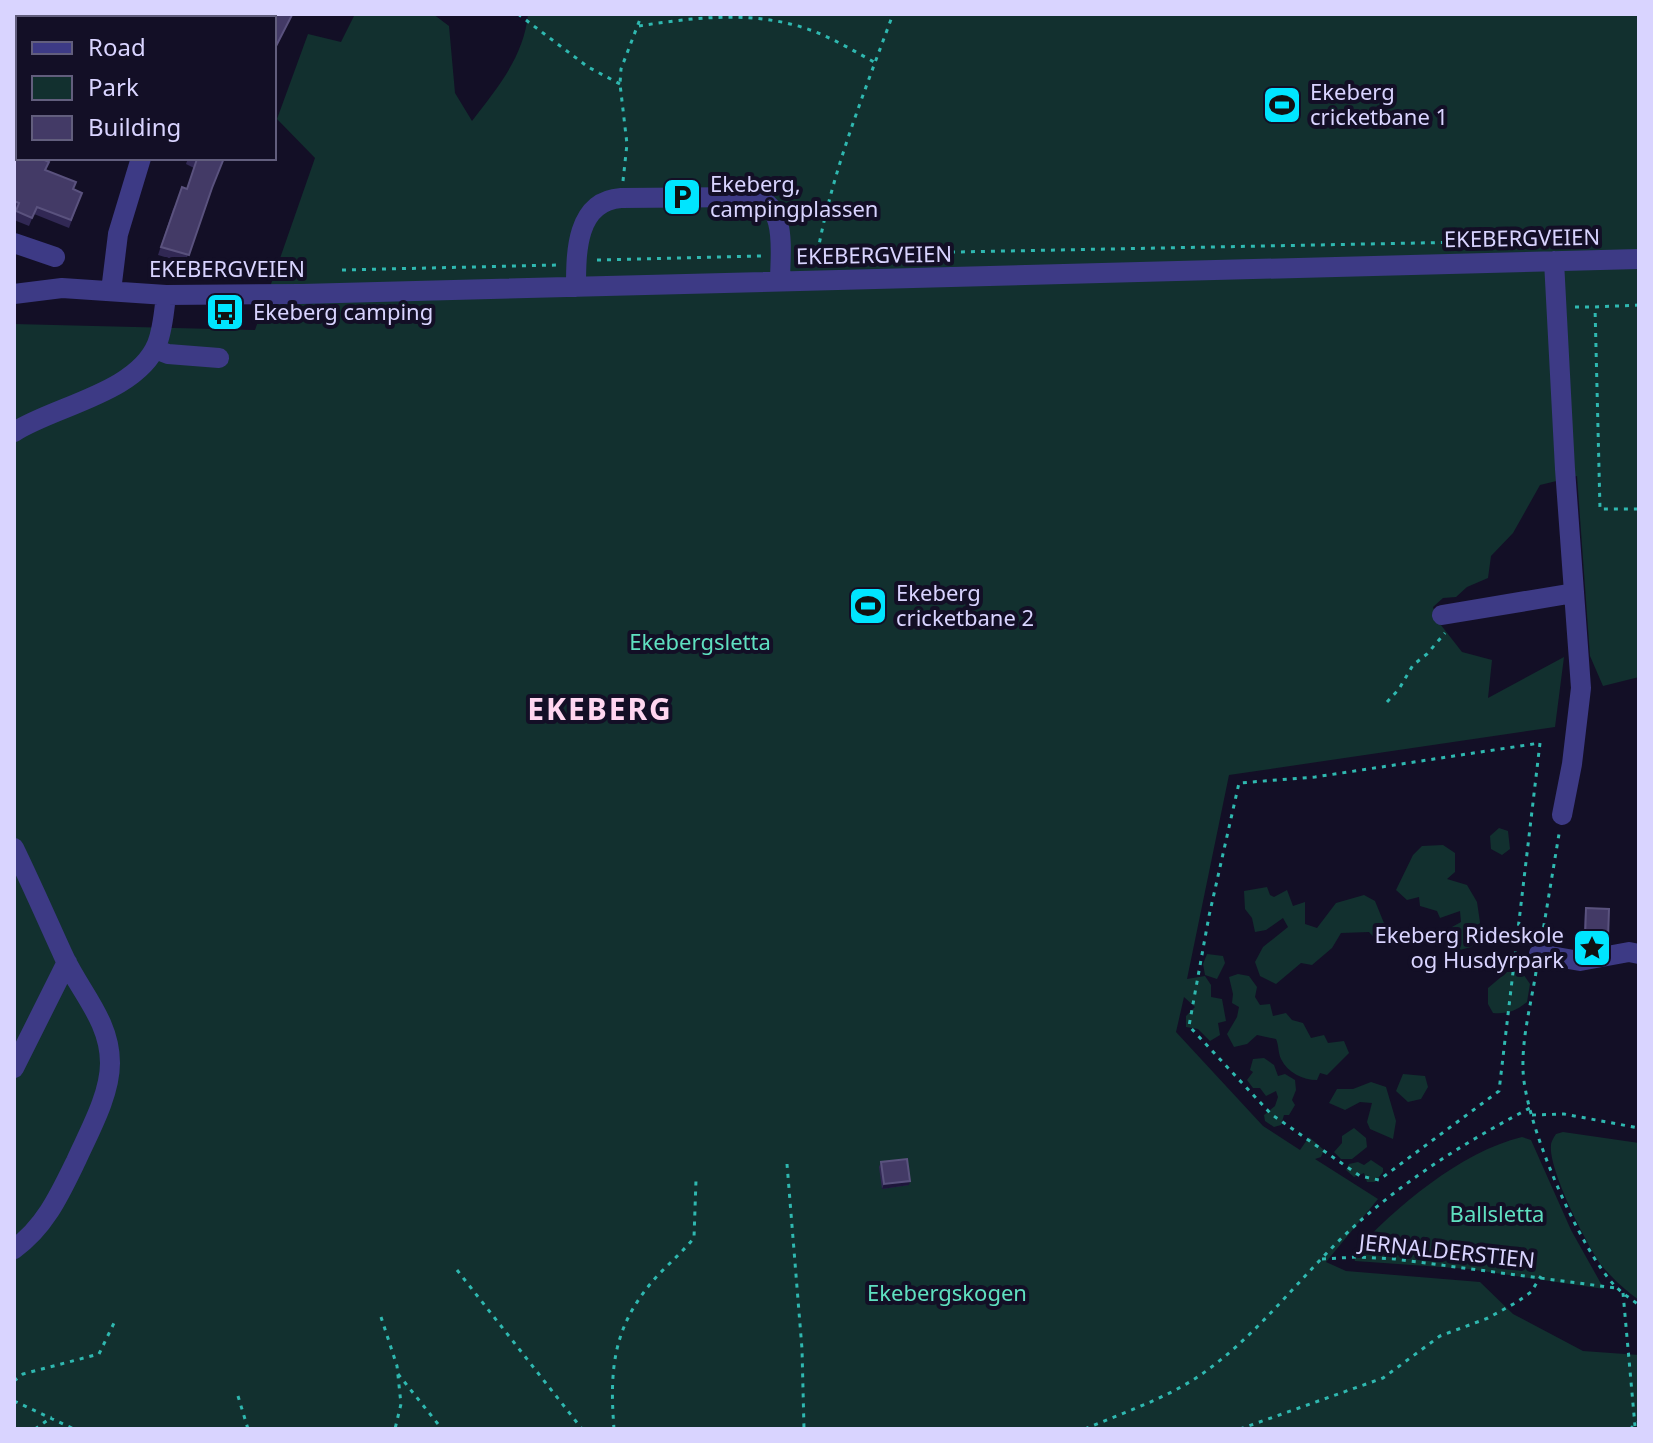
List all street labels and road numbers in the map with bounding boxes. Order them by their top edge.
street label: EKEBERGVEIEN [1444,221,1600,253]
street label: EKEBERGVEIEN [796,238,952,270]
street label: EKEBERGVEIEN [149,253,305,283]
street label: JERNALDERSTIEN [1356,1226,1537,1274]

